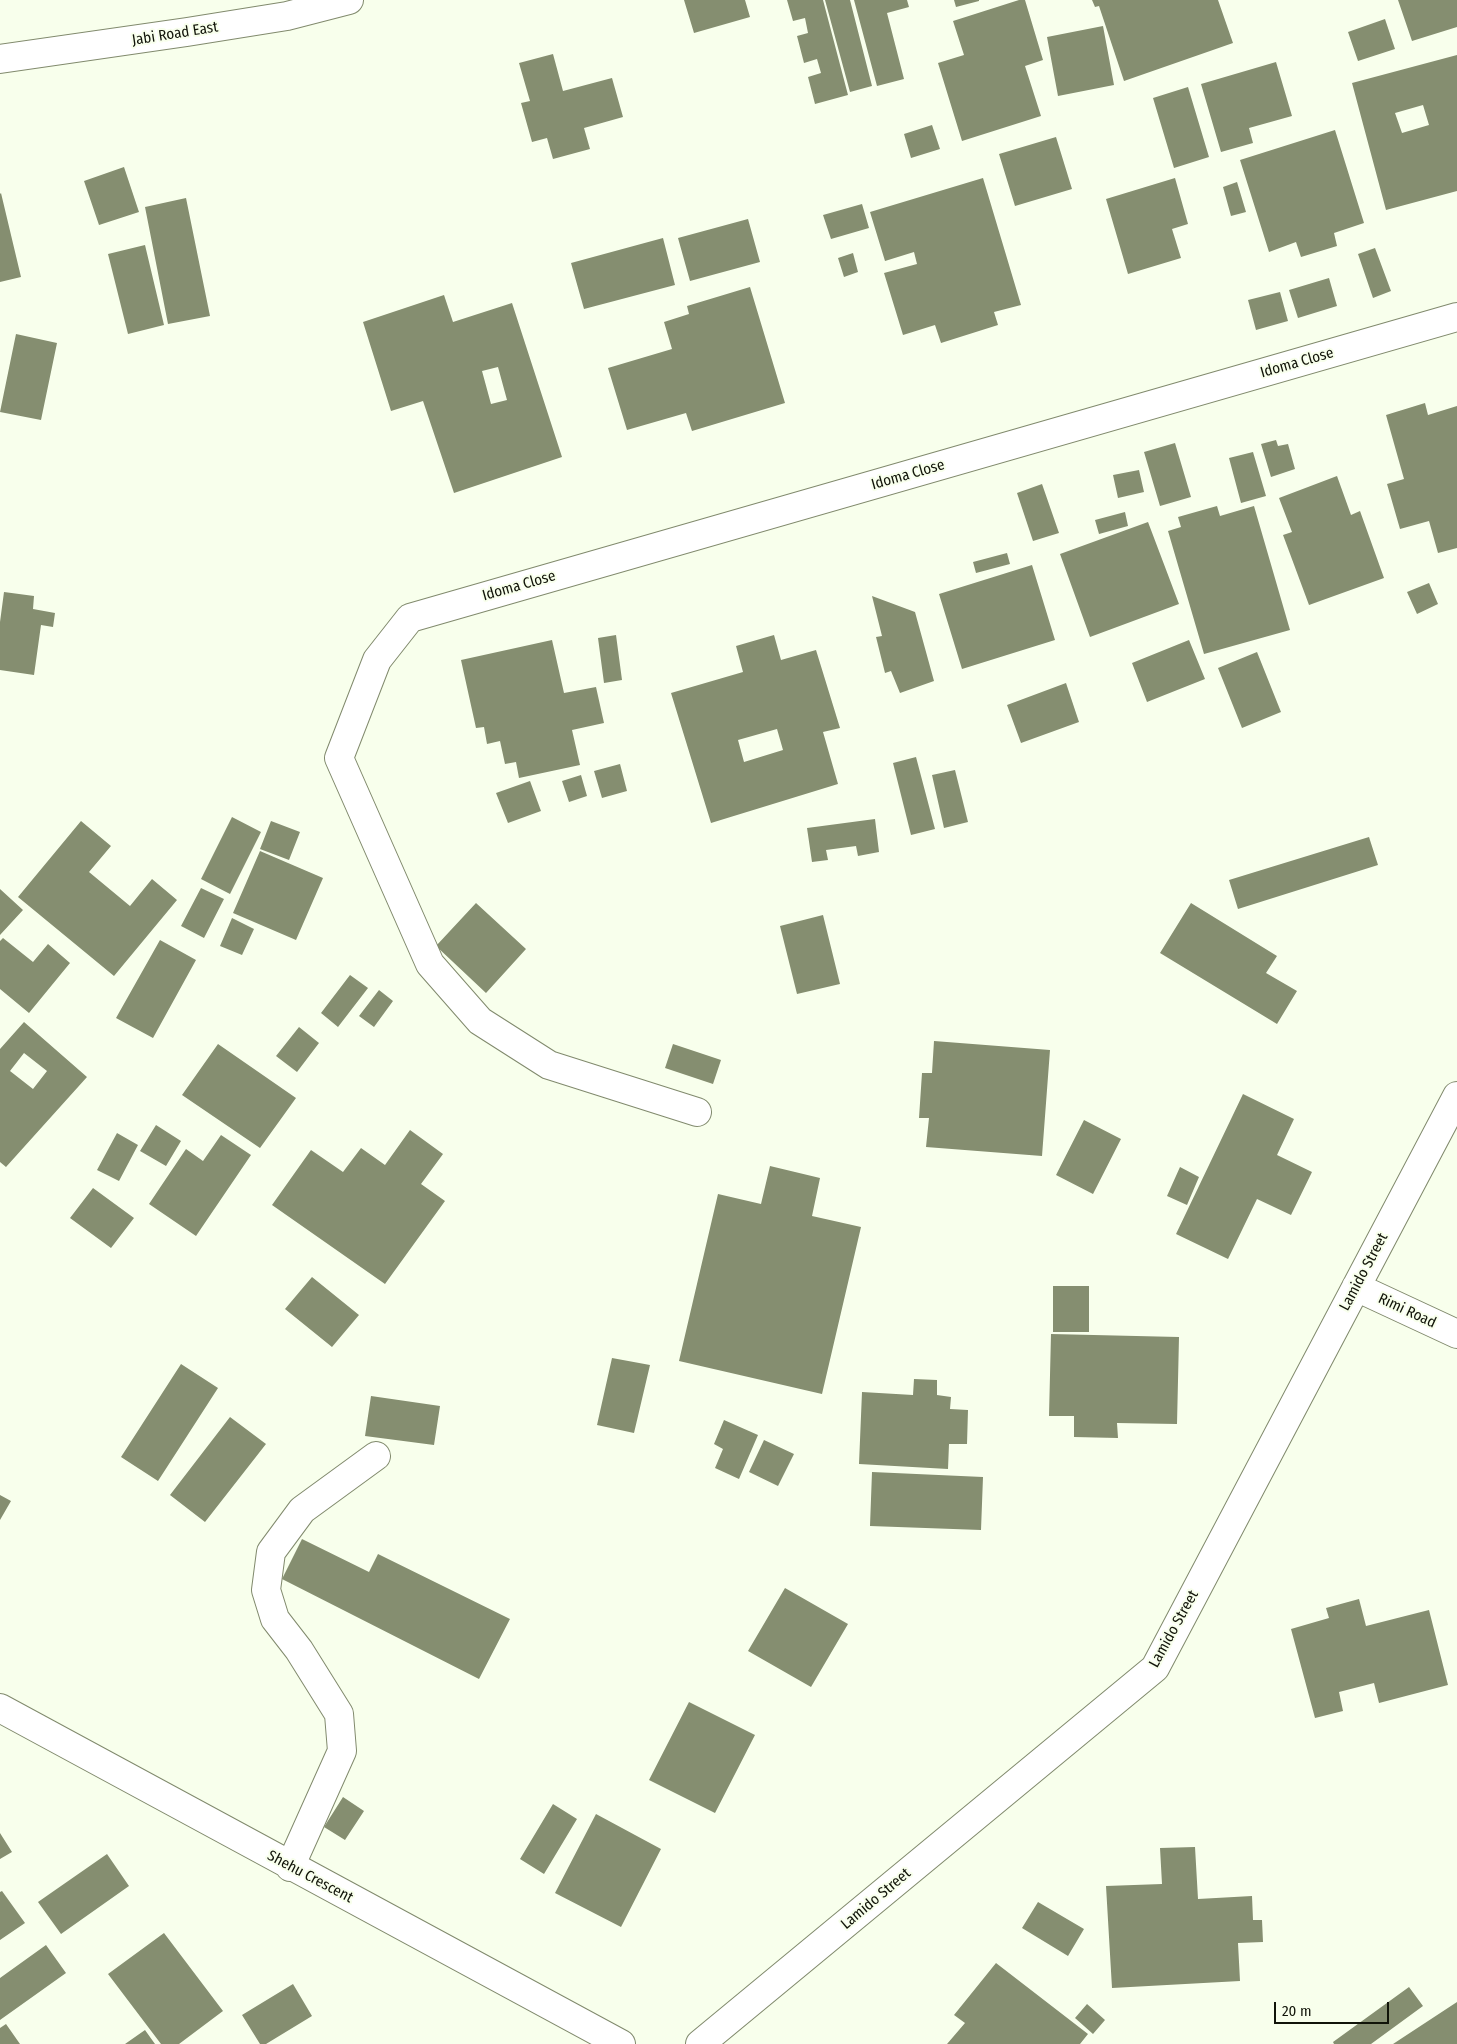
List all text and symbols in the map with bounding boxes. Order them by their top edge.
street label: Jabi Road East [131,18,219,50]
street label: Idoma Close [1258,344,1336,382]
street label: Idoma Close [869,456,947,494]
street label: Idoma Close [480,567,558,605]
street label: Lamido Street [1336,1230,1392,1314]
street label: Rimi Road [1375,1290,1439,1332]
street label: Lamido Street [1145,1587,1203,1671]
street label: Shehu Crescent [264,1847,356,1907]
street label: Lamido Street [837,1865,915,1933]
scale bar [1277,1992,1392,2024]
text: 20 m [1282,2002,1312,2020]

